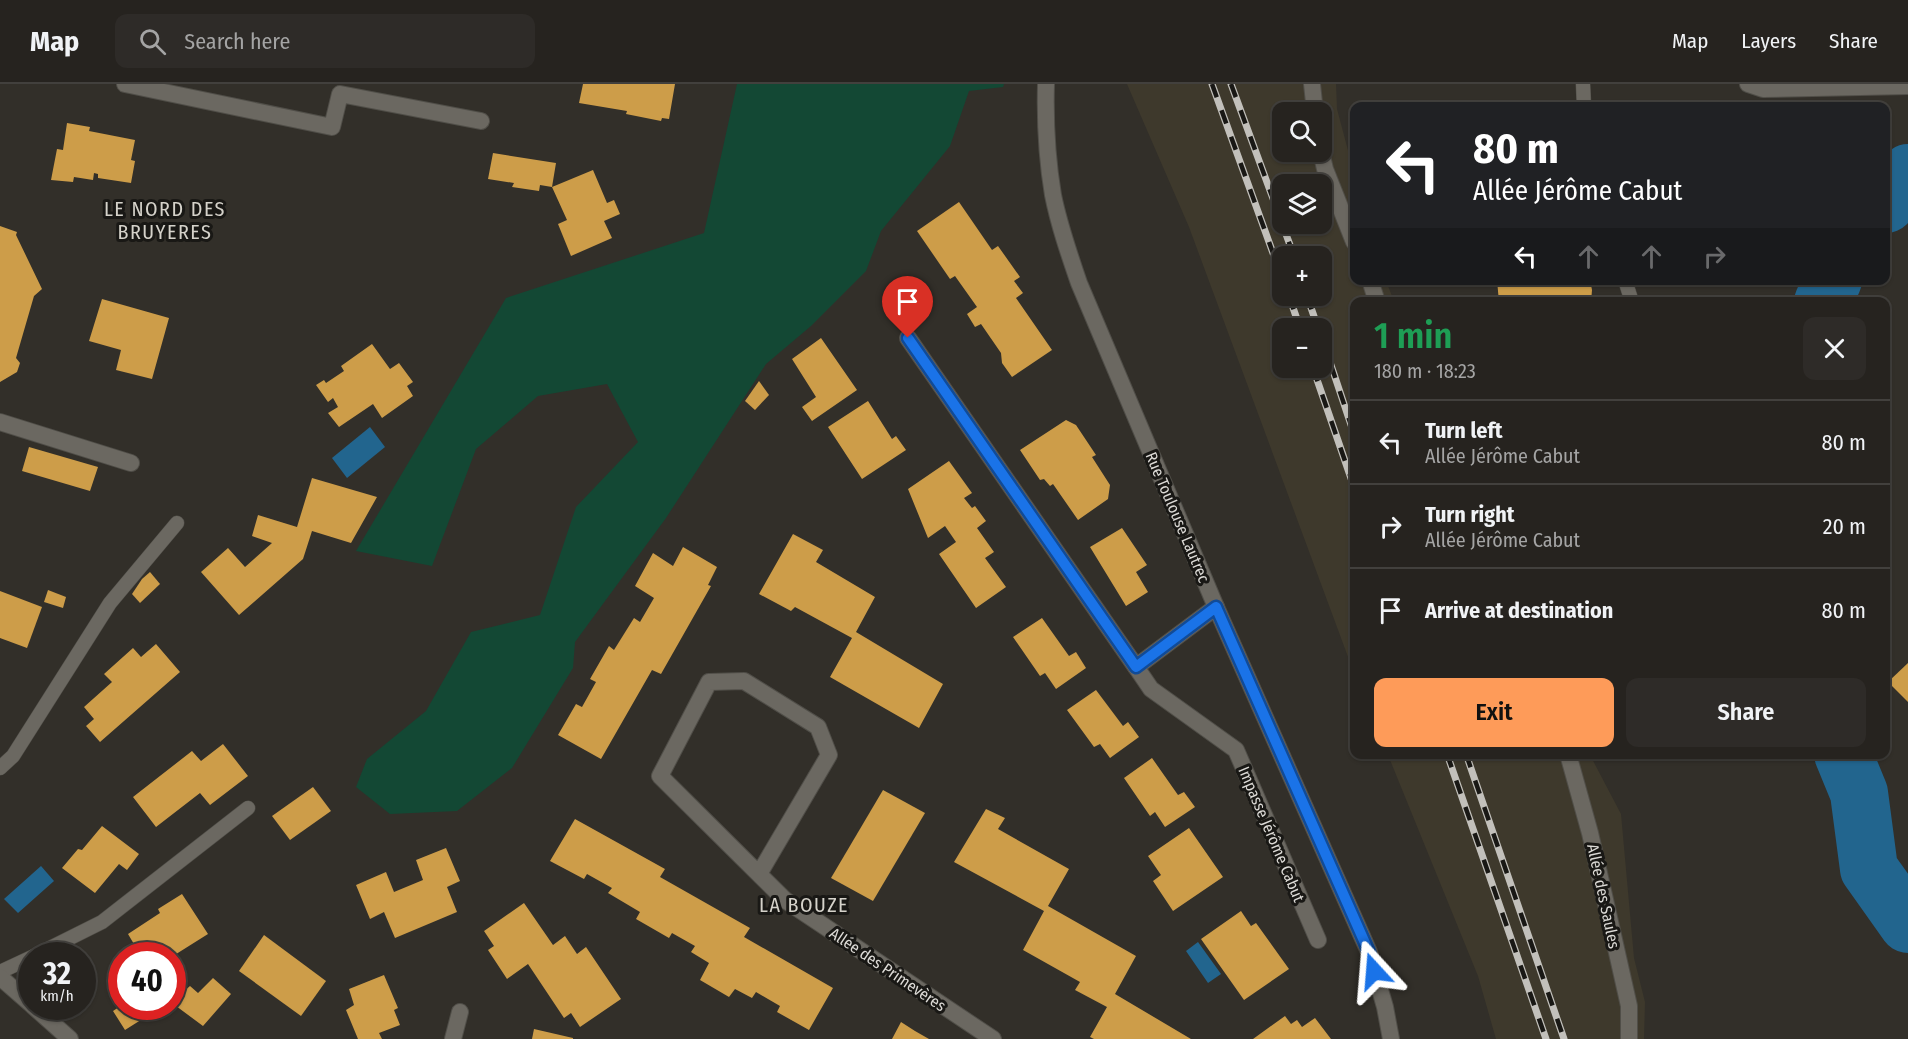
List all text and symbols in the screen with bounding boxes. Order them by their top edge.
search box [115,14,535,68]
text: Map [30,25,79,58]
icon: search [136,25,169,58]
text: Search here [184,28,290,55]
text: Map [1672,28,1708,54]
text: Layers [1741,28,1796,54]
text: Share [1829,28,1878,54]
map controls [1272,102,1332,378]
button: search [1272,102,1332,162]
text: 80 m [1473,124,1559,174]
icon: left [1374,126,1452,204]
button: layers [1272,174,1332,234]
text: Allée Jérôme Cabut [1473,175,1682,207]
district label: LE NORD DES BRUYERES [104,197,226,244]
icon: left [1509,240,1542,273]
icon: ahead [1572,240,1605,273]
icon: ahead [1635,240,1668,273]
icon: right [1698,240,1731,273]
button: + [1272,246,1332,306]
pin [882,276,933,338]
icon: arrive [891,285,924,318]
text: 1 min [1374,314,1452,358]
button: close [1803,317,1866,380]
button: − [1272,318,1332,378]
text: 180 m · 18:23 [1374,359,1476,383]
text: Turn left [1425,417,1503,444]
icon: left [1374,426,1407,459]
text: 80 m [1821,429,1866,456]
text: Allée Jérôme Cabut [1425,444,1580,468]
street label: Rue Toulouse Lautrec [1141,449,1214,585]
text: Turn right [1425,501,1514,528]
icon: right [1374,510,1407,543]
text: 20 m [1823,513,1866,540]
text: Allée Jérôme Cabut [1425,528,1580,552]
icon: arrive [1374,594,1407,627]
text: Arrive at destination [1425,597,1613,624]
text: 80 m [1821,597,1866,624]
button: Exit [1374,678,1614,747]
button: Share [1626,678,1866,747]
street label: Impasse Jérôme Cabut [1234,764,1309,906]
street label: Allée des Saules [1583,842,1624,950]
district label: LA BOUZE [759,893,849,917]
street label: Allée des Primevères [826,923,950,1015]
position arrow [1342,939,1406,1003]
speed limit sign: 40 [108,942,186,1020]
text: 32 [43,956,71,992]
text: km/h [40,987,74,1005]

